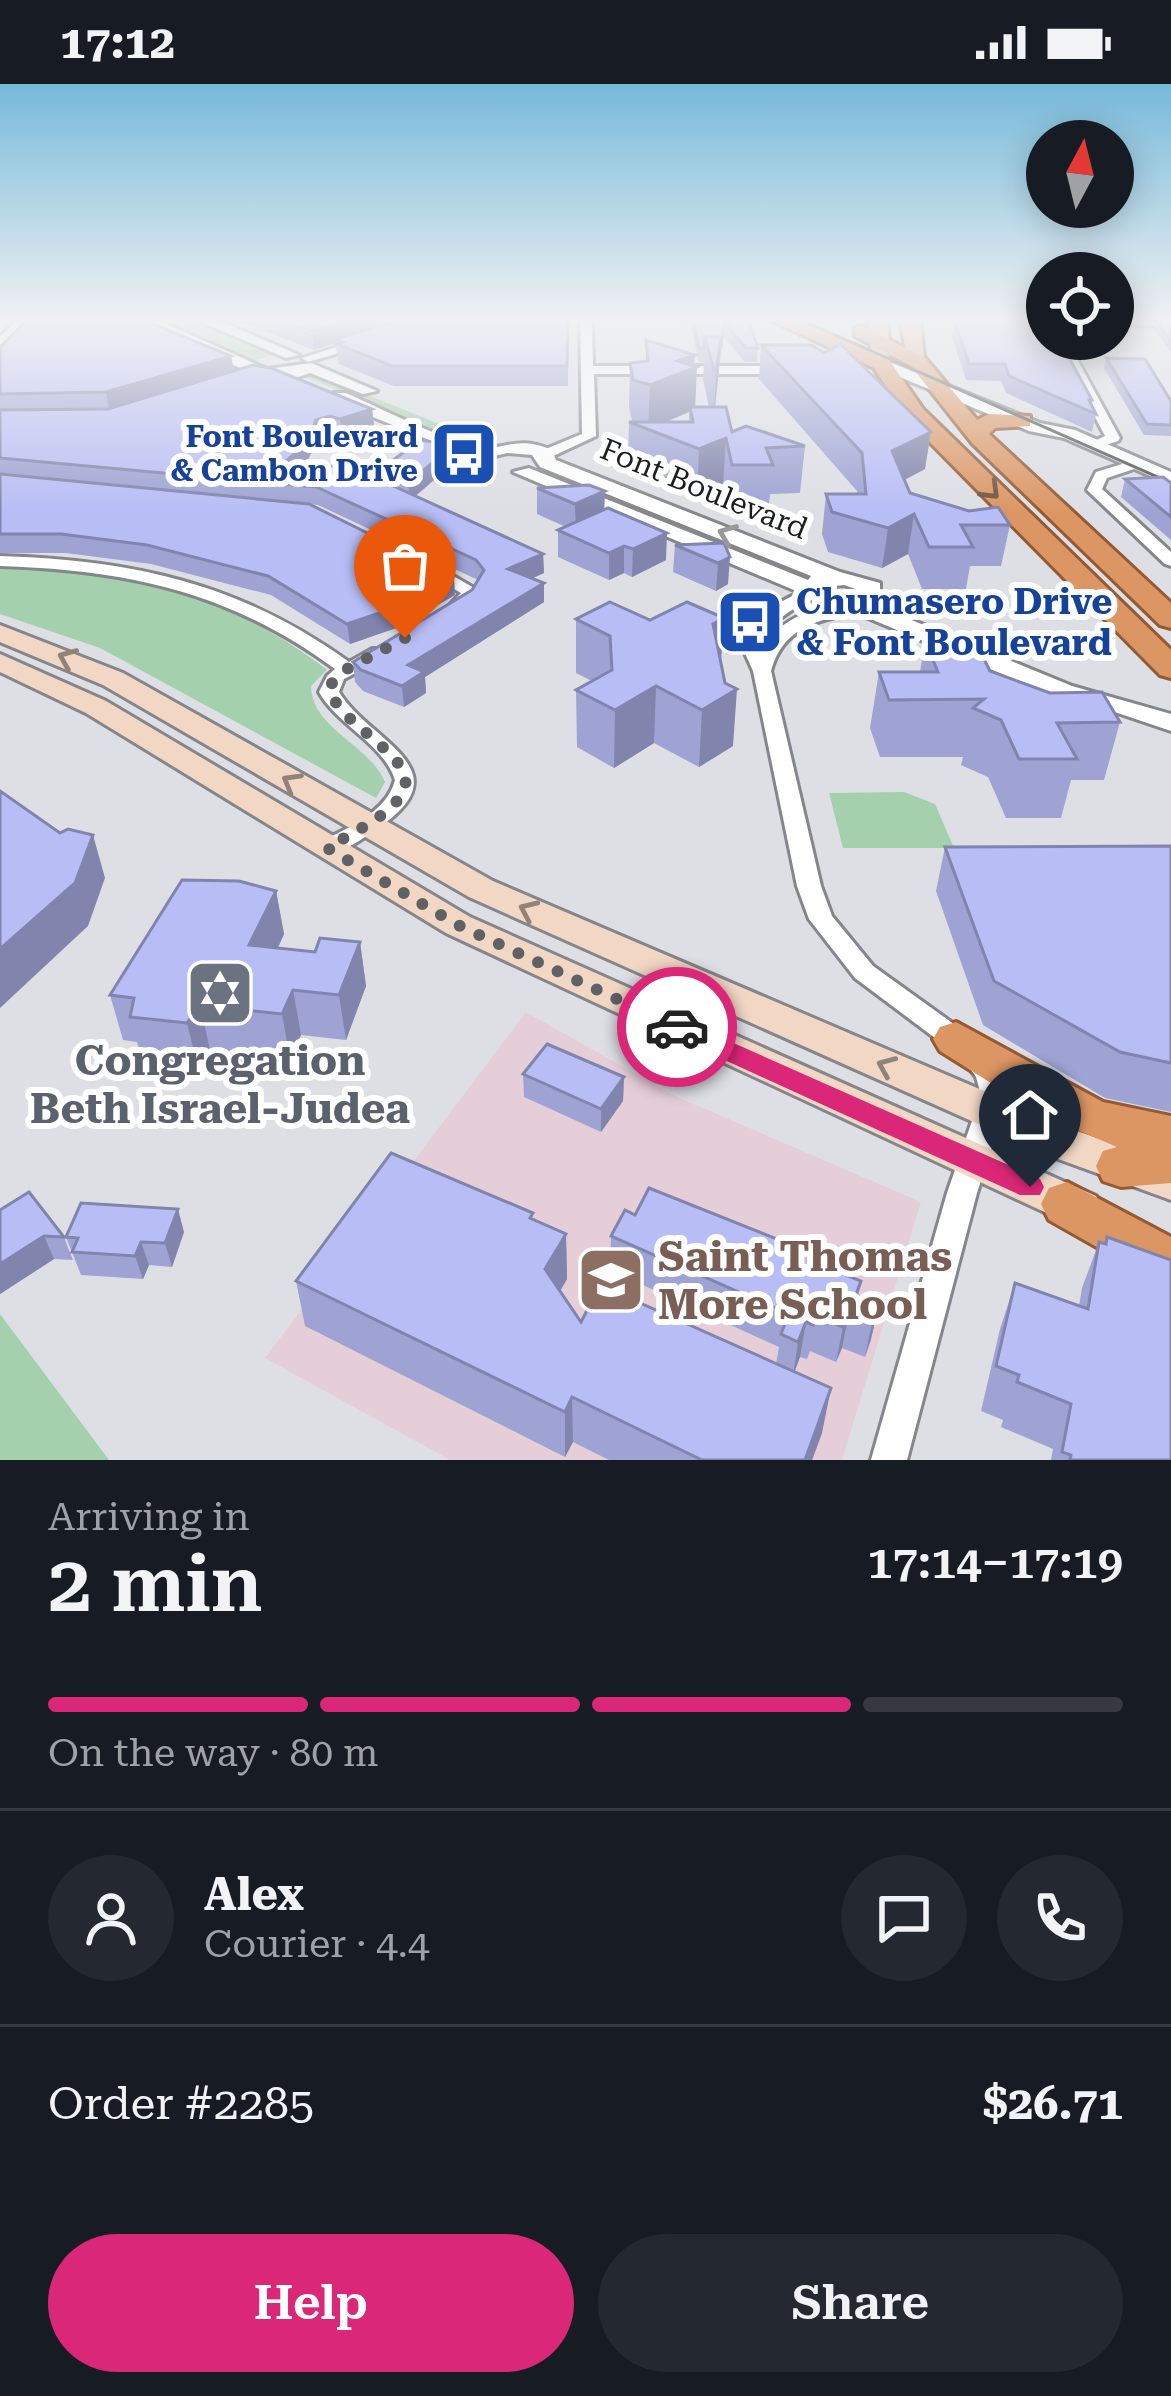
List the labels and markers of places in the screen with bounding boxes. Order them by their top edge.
place label: Font Boulevard & Cambon Drive [170,419,418,488]
bus stop icon: Font Boulevard & Cambon Drive [429,419,499,489]
pin [354,515,456,638]
place label: Chumasero Drive & Font Boulevard [796,581,1112,664]
bus stop icon: Chumasero Drive & Font Boulevard [715,587,785,657]
synagogue icon: Congregation Beth Israel-Judea [185,958,255,1028]
place label: Congregation Beth Israel-Judea [30,1036,410,1133]
pin [979,1064,1081,1187]
place label: Saint Thomas More School [658,1232,952,1329]
school or university icon: Saint Thomas More School [576,1245,646,1315]

